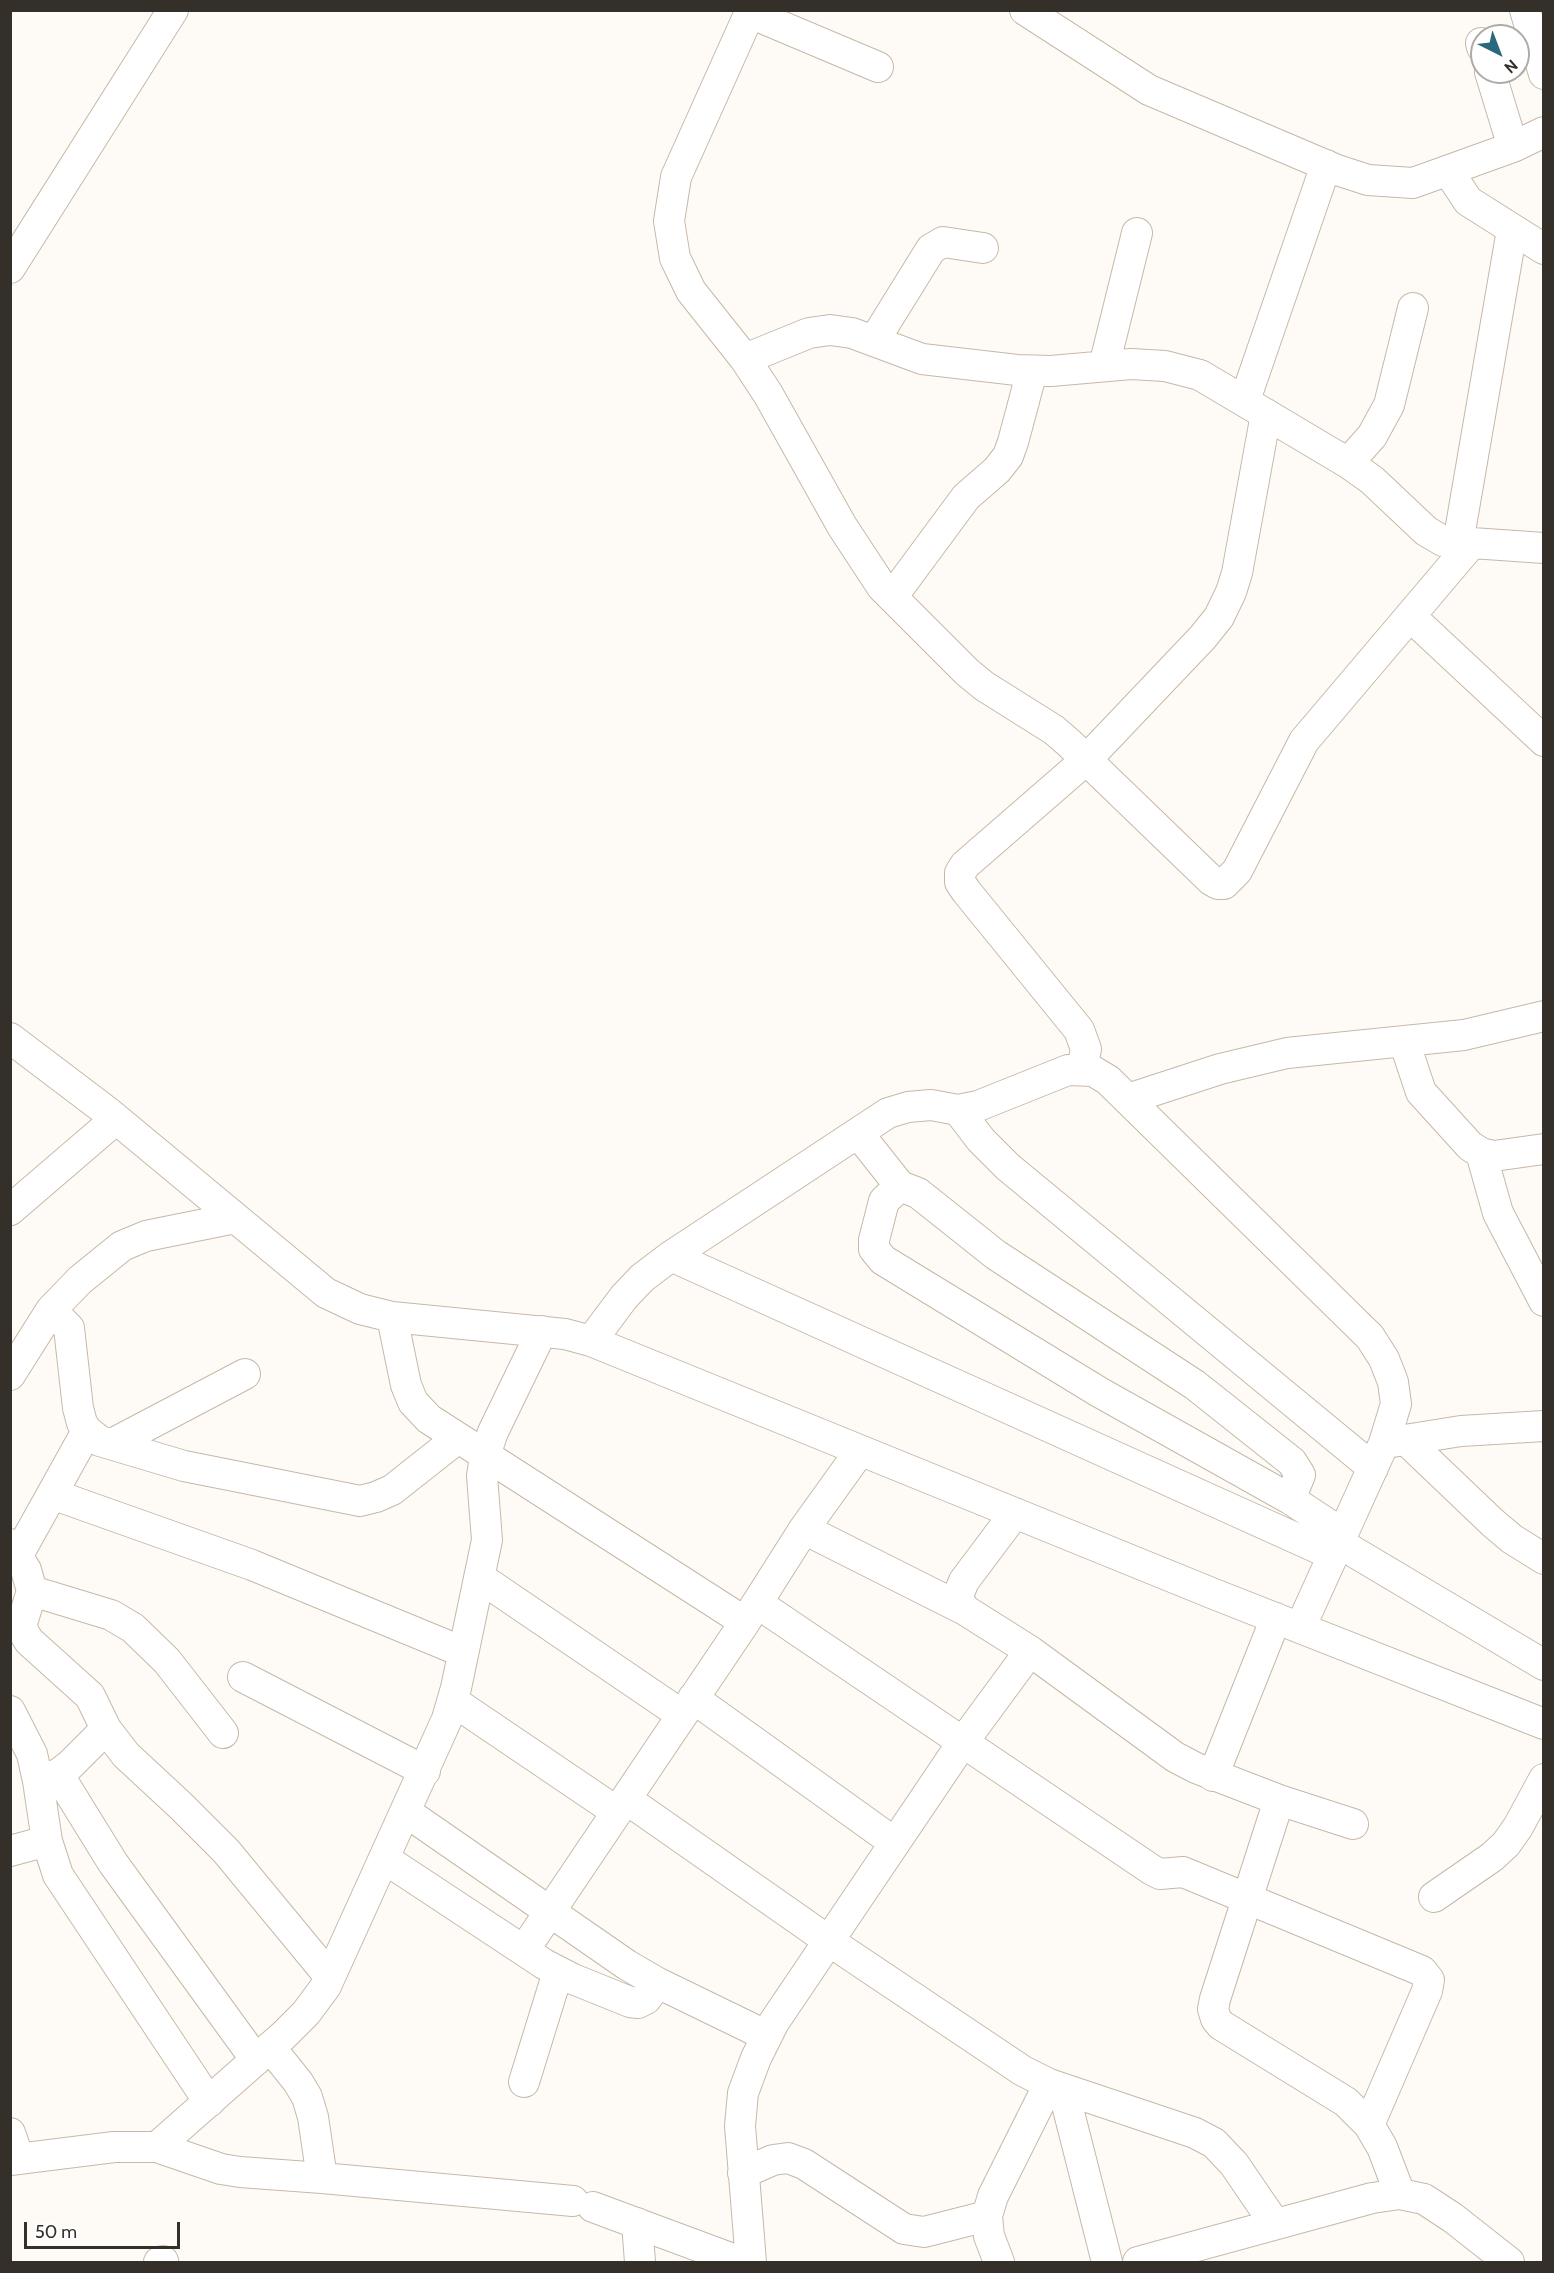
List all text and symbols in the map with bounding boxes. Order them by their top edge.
north arrow [1470,24,1530,84]
text: N [1500,55,1522,77]
scale bar [27,2210,183,2248]
text: 50 m [35,2221,77,2243]

